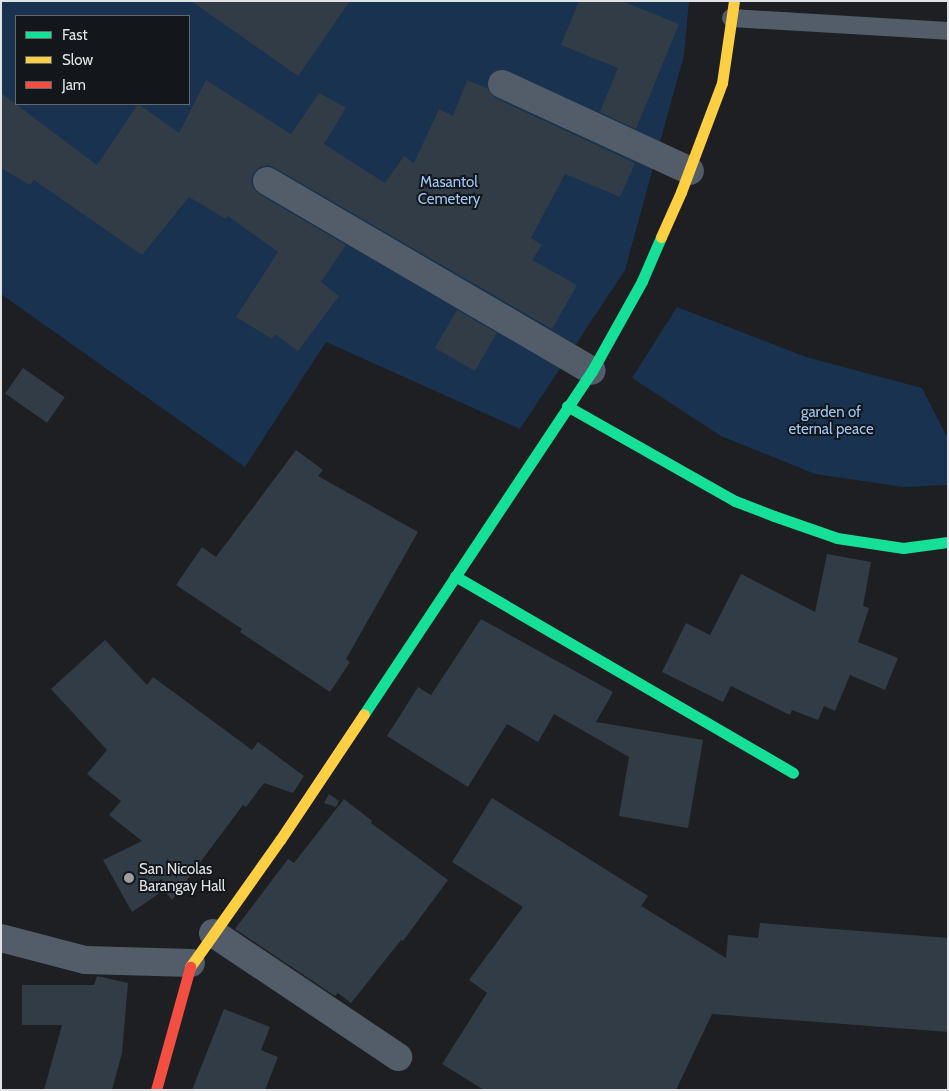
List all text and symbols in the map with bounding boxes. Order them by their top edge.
legend [15,15,190,105]
text: Fast [62,26,87,44]
text: Slow [62,51,93,69]
text: Jam [62,76,86,94]
park label: Masantol Cemetery [418,173,480,208]
park label: garden of eternal peace [788,403,874,438]
place label: San Nicolas Barangay Hall [139,860,225,895]
marker: San Nicolas Barangay Hall [123,872,135,884]

